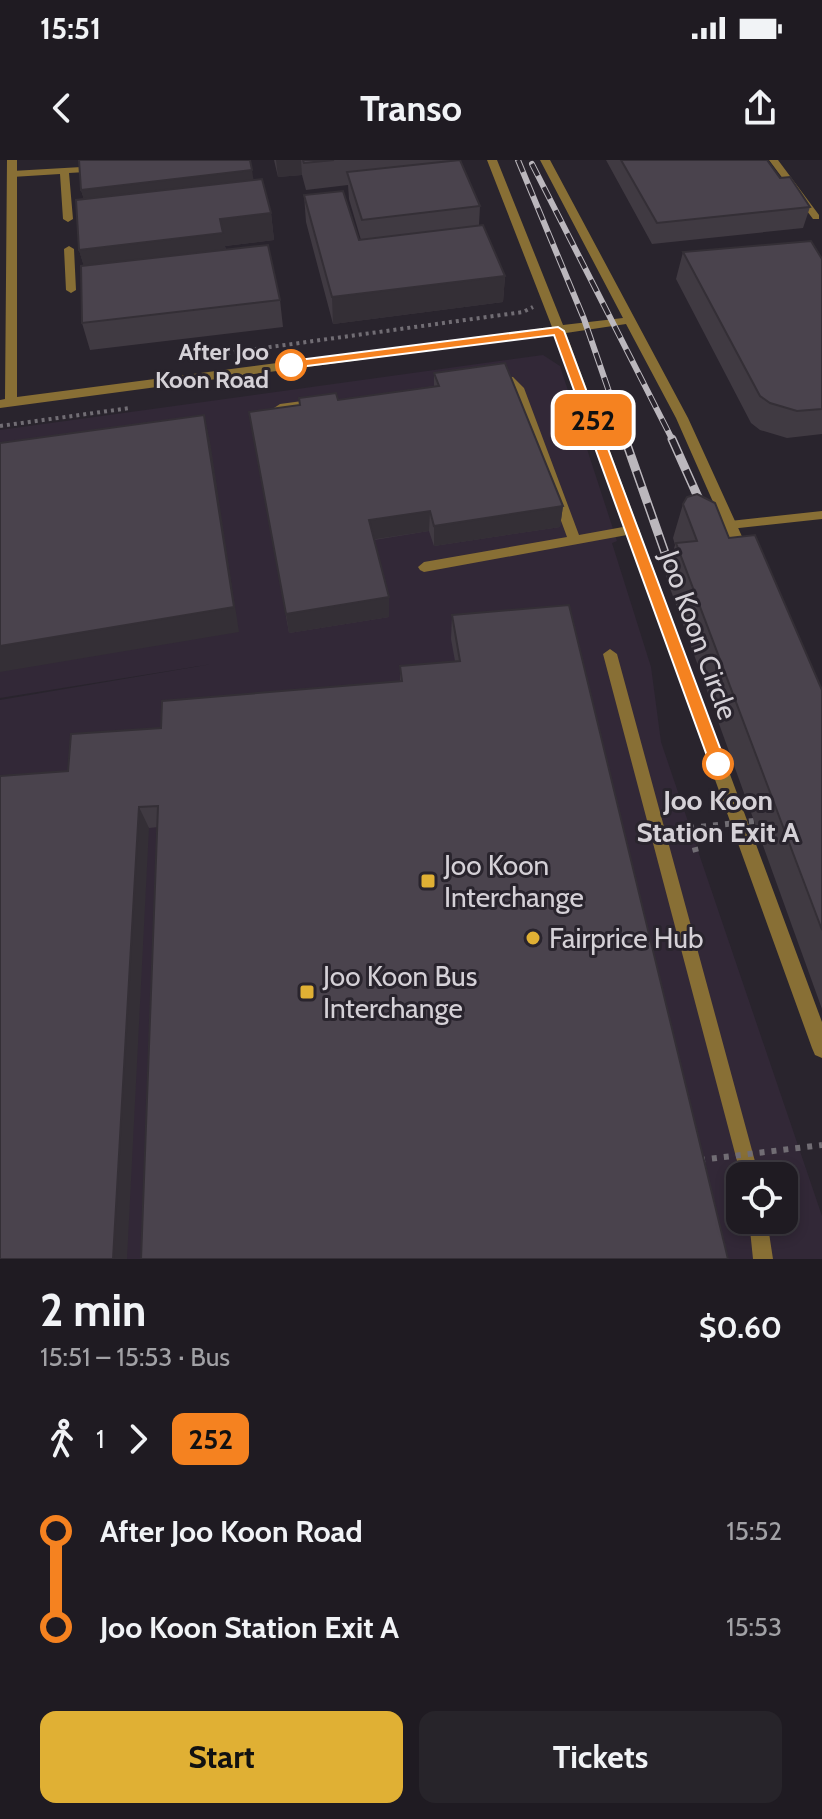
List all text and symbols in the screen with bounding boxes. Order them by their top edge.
text: 15:51 [40,10,101,47]
icon: back [40,86,84,130]
text: Transo [360,86,462,130]
icon: share [738,86,782,130]
place label: After Joo Koon Road [155,337,269,394]
marker: After Joo Koon Road [276,350,306,380]
line badge: 252 [547,394,639,446]
text: 252 [571,403,615,437]
street label: Joo Koon Circle [652,545,745,724]
marker: Joo Koon Station Exit A [703,749,733,779]
place label: Joo Koon Station Exit A [636,783,800,849]
place label: Joo Koon Interchange [443,848,584,914]
marker: Joo Koon Interchange [419,872,437,890]
place label: Fairprice Hub [549,921,703,955]
marker: Fairprice Hub [524,929,542,947]
place label: Joo Koon Bus Interchange [322,959,477,1025]
marker: Joo Koon Bus Interchange [298,983,316,1001]
map controls [726,1162,798,1234]
button: locate [726,1162,798,1234]
text: 2 min [40,1284,146,1337]
text: $0.60 [699,1309,782,1346]
text: 15:51 – 15:53 · Bus [40,1341,230,1373]
icon: walk [40,1417,84,1461]
icon: forward [116,1417,160,1461]
text: 252 [188,1422,233,1456]
text: 1 [96,1423,104,1455]
text: After Joo Koon Road [100,1513,363,1550]
text: 15:52 [726,1515,782,1547]
text: Joo Koon Station Exit A [100,1609,399,1646]
text: 15:53 [726,1611,782,1643]
button: Start [40,1711,403,1803]
button: Tickets [419,1711,782,1803]

